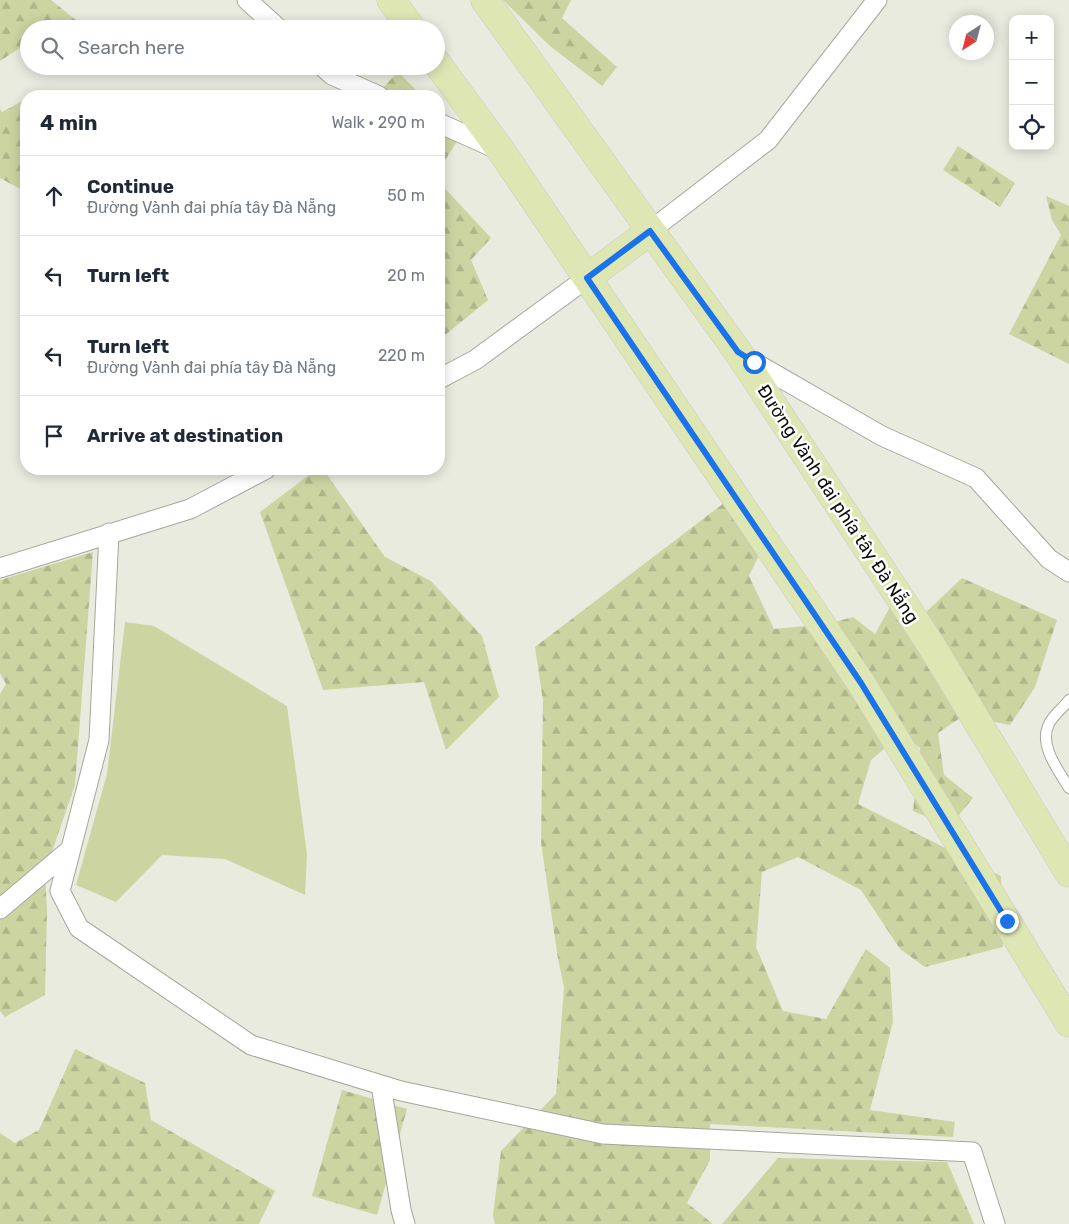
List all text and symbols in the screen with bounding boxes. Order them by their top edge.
north arrow [949,15,994,60]
map controls [1009,15,1054,150]
button: + [1009,15,1054,60]
search box [20,20,445,75]
icon: search [38,34,66,62]
text: Search here [78,36,185,59]
button: − [1009,60,1054,105]
button: locate [1009,105,1054,150]
text: 4 min [40,110,98,135]
text: Walk · 290 m [331,113,425,132]
text: Continue [87,175,174,198]
icon: ahead [40,182,68,210]
text: 50 m [387,186,425,205]
text: Đường Vành đai phía tây Đà Nẵng [87,198,336,217]
icon: left [40,262,68,290]
text: Turn left [87,264,169,287]
text: 20 m [387,266,425,285]
text: Turn left [87,335,169,358]
icon: left [40,342,68,370]
text: 220 m [378,346,425,365]
route start [743,351,766,374]
text: Đường Vành đai phía tây Đà Nẵng [87,358,336,377]
street label: Đường Vành đai phía tây Đà Nẵng [753,380,924,627]
icon: arrive [40,422,68,450]
text: Arrive at destination [87,424,283,447]
route end [996,910,1019,933]

